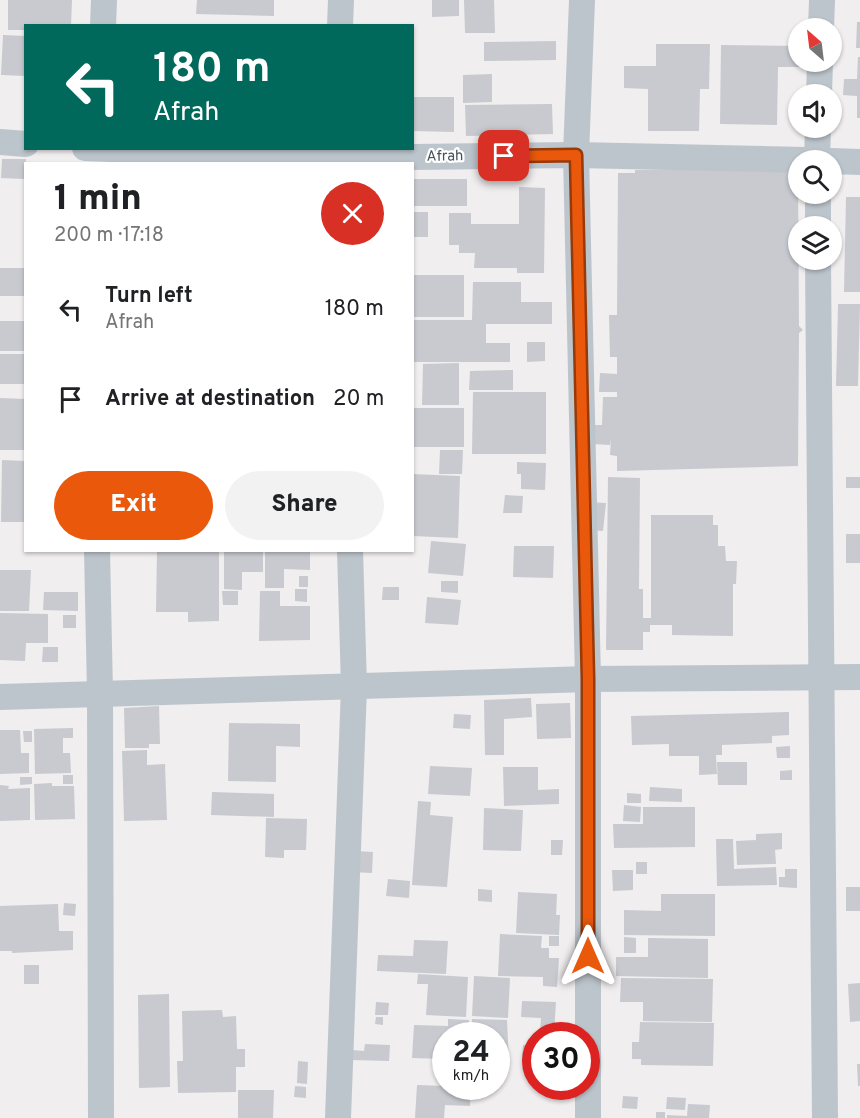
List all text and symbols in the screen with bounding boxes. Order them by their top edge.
north arrow [788,18,842,72]
map controls [788,18,842,270]
text: 180 m [153,44,270,97]
icon: left [54,48,132,126]
button: sound [788,84,842,138]
text: Afrah [153,96,219,130]
pin [478,130,529,181]
icon: arrive [487,139,520,172]
street label: Afrah [426,147,464,167]
button: search [788,150,842,204]
text: 1 min [54,177,142,223]
button: close [321,182,384,245]
button: layers [788,216,842,270]
text: 200 m · 17:18 [54,223,164,249]
text: Turn left [105,283,193,310]
icon: left [54,293,87,326]
text: 180 m [325,296,384,323]
text: Afrah [105,310,154,336]
icon: arrive [54,383,87,416]
text: Arrive at destination [105,386,315,413]
text: 20 m [333,386,384,413]
button: Exit [54,471,213,540]
button: Share [225,471,384,540]
position arrow [556,924,620,988]
speed limit sign: 30 [522,1022,600,1100]
text: 24 [452,1035,490,1072]
text: km/h [453,1067,489,1086]

